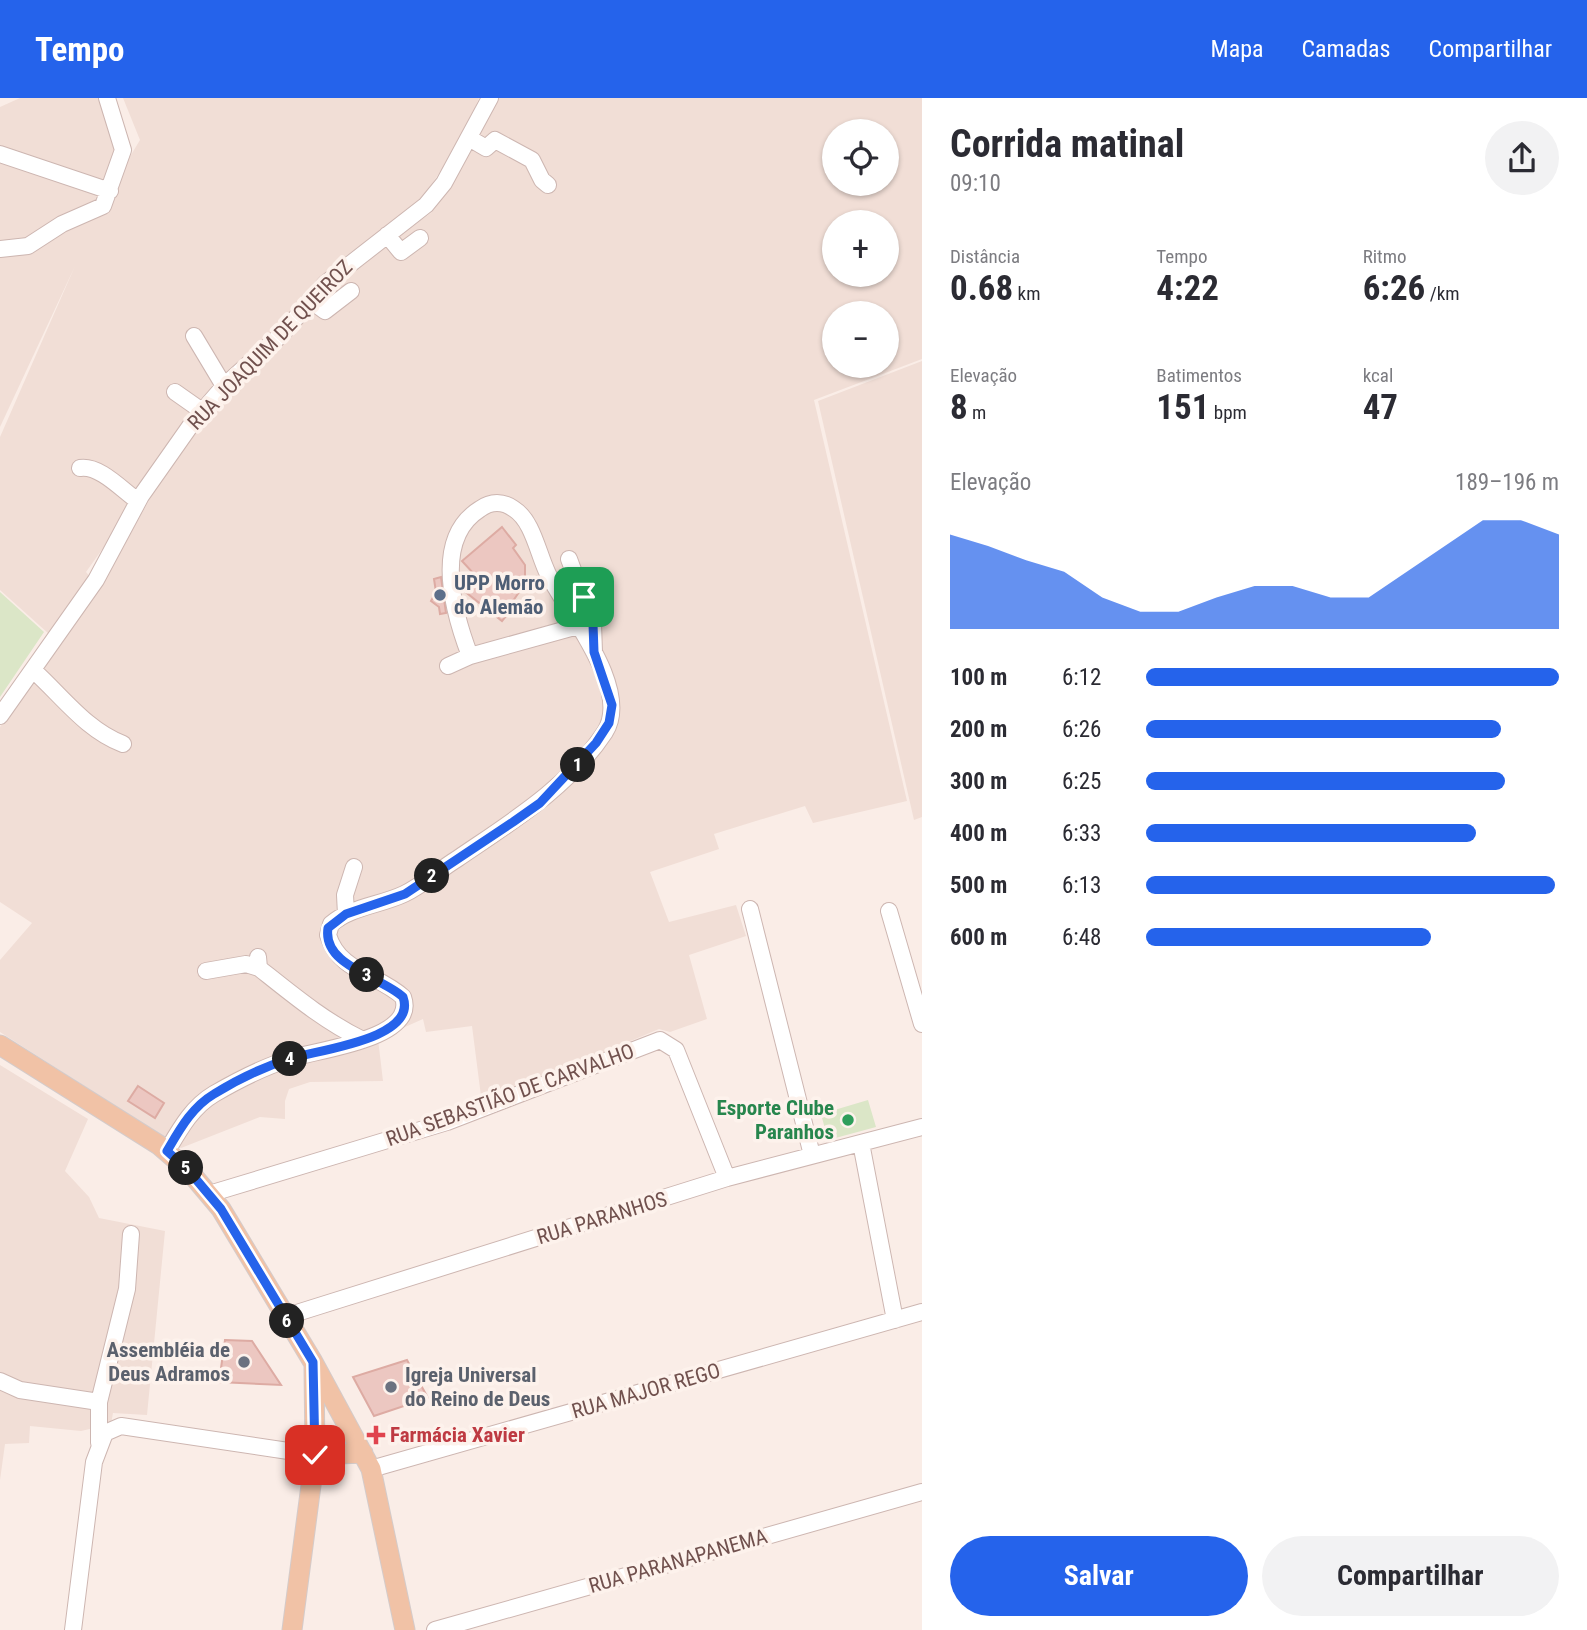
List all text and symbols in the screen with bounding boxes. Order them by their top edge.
text: Tempo [35,30,125,69]
text: Mapa [1211,35,1264,63]
text: Camadas [1302,35,1391,63]
text: Compartilhar [1429,35,1552,63]
map controls [822,119,899,378]
button: locate [822,119,899,196]
button: share [1485,121,1559,195]
text: Corrida matinal [950,122,1184,166]
text: 09:10 [950,170,1001,197]
button: + [822,210,899,287]
text: Distância [950,245,1020,268]
text: Tempo [1156,245,1207,268]
text: Ritmo [1363,245,1407,268]
street label: RUA JOAQUIM DE QUEIROZ [183,255,357,435]
text: 0.68 [950,268,1013,309]
text: 4:22 [1156,268,1219,309]
text: 6:26 [1363,268,1425,309]
text: km [1013,282,1040,305]
text: /km [1425,282,1460,305]
button: − [822,301,899,378]
text: Elevação [950,364,1017,387]
text: Batimentos [1156,364,1242,387]
text: kcal [1363,364,1393,387]
text: 8 [950,387,968,428]
text: 151 [1156,387,1209,428]
text: 47 [1363,387,1398,428]
text: m [968,401,986,424]
text: bpm [1209,401,1247,424]
text: Elevação [950,469,1031,496]
text: 189–196 m [1455,469,1559,496]
pin [554,567,614,627]
place label: UPP Morro do Alemão [454,571,545,619]
icon: arrive [565,578,603,616]
marker: UPP Morro do Alemão [432,587,448,603]
text: 100 m [950,664,1007,691]
text: 6:12 [1062,664,1101,691]
text: 200 m [950,716,1007,743]
text: 6:26 [1062,716,1101,743]
pin: 1 [560,748,596,782]
text: 1 [573,753,582,776]
text: 300 m [950,768,1007,795]
text: 6:25 [1062,768,1101,795]
text: 400 m [950,820,1007,847]
text: 6:33 [1062,820,1101,847]
pin: 2 [414,858,450,894]
text: 2 [427,864,436,887]
text: 500 m [950,872,1007,899]
text: 6:13 [1062,872,1101,899]
text: 600 m [950,924,1007,951]
text: 6:48 [1062,924,1101,951]
pin: 3 [350,958,384,992]
text: 3 [362,963,371,986]
street label: RUA SEBASTIÃO DE CARVALHO [383,1039,637,1151]
pin: 4 [272,1042,308,1076]
text: 4 [285,1047,294,1070]
place label: Esporte Clube Paranhos [716,1096,834,1144]
marker: Esporte Clube Paranhos [840,1112,856,1128]
pin: 5 [168,1150,204,1186]
text: 5 [181,1156,190,1179]
street label: RUA PARANHOS [534,1187,670,1249]
pin: 6 [270,1304,304,1338]
text: 6 [282,1309,291,1332]
place label: Assembléia de Deus Adramos [107,1338,230,1386]
marker: Assembléia de Deus Adramos [236,1354,252,1370]
street label: RUA MAJOR REGO [569,1358,723,1424]
place label: Igreja Universal do Reino de Deus [405,1363,550,1411]
marker: Igreja Universal do Reino de Deus [383,1379,399,1395]
place label: Farmácia Xavier [390,1423,525,1447]
pin [285,1425,345,1485]
marker: Farmácia Xavier [368,1427,384,1443]
icon: check [296,1436,334,1474]
street label: RUA PARANAPANEMA [586,1524,770,1598]
button: Salvar [950,1536,1248,1616]
button: Compartilhar [1262,1536,1559,1616]

